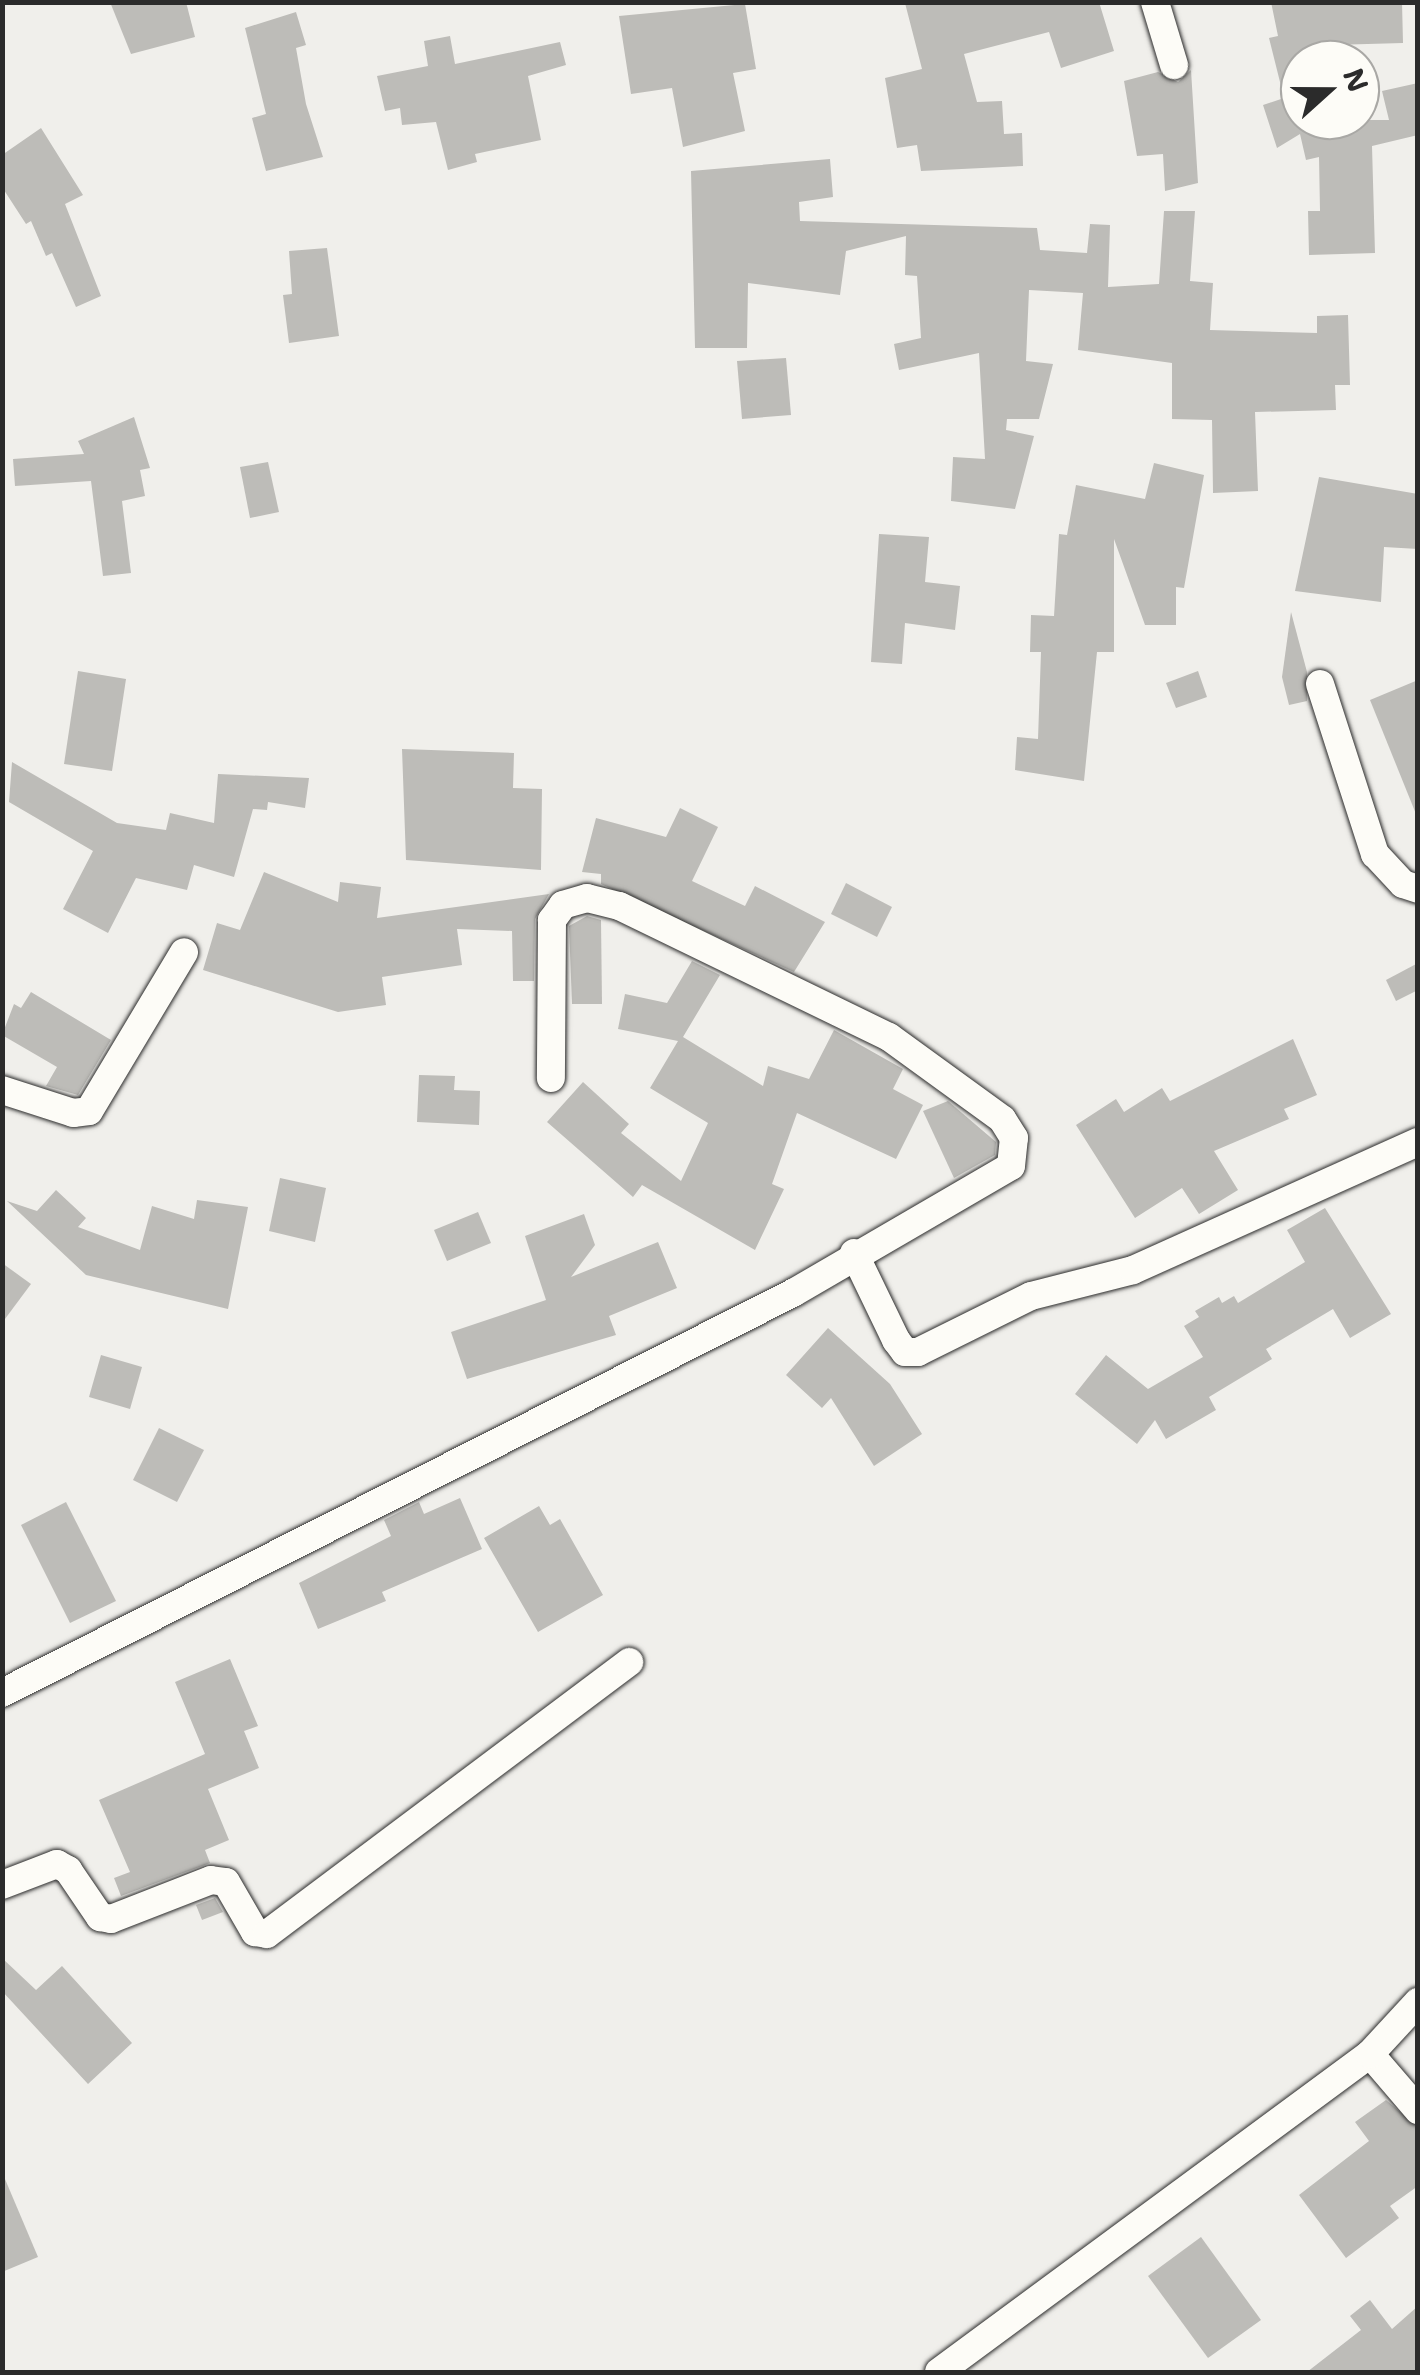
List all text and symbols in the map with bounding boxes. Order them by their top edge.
north arrow [1280,40,1380,140]
text: N [1334,63,1378,97]

